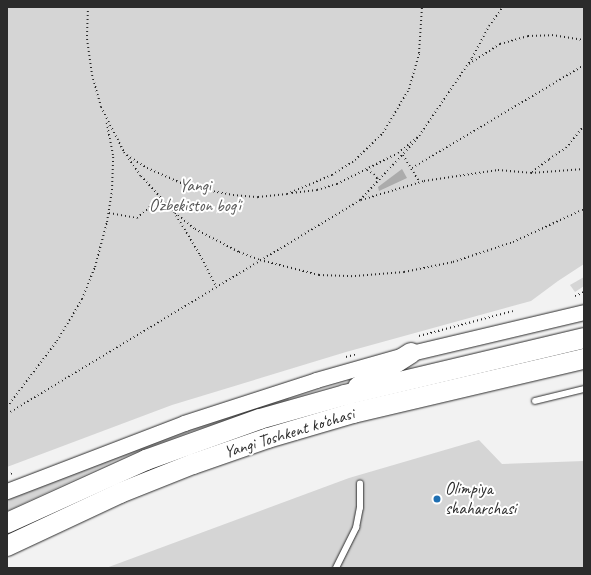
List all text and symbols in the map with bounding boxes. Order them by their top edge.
park label: Yangi O'zbekiston bog'i [149,176,241,216]
street label: Yangi Toshkent ko‘chasi [221,403,357,463]
place label: Olimpiya shaharchasi [445,479,516,519]
marker: Olimpiya shaharchasi [432,494,442,504]

